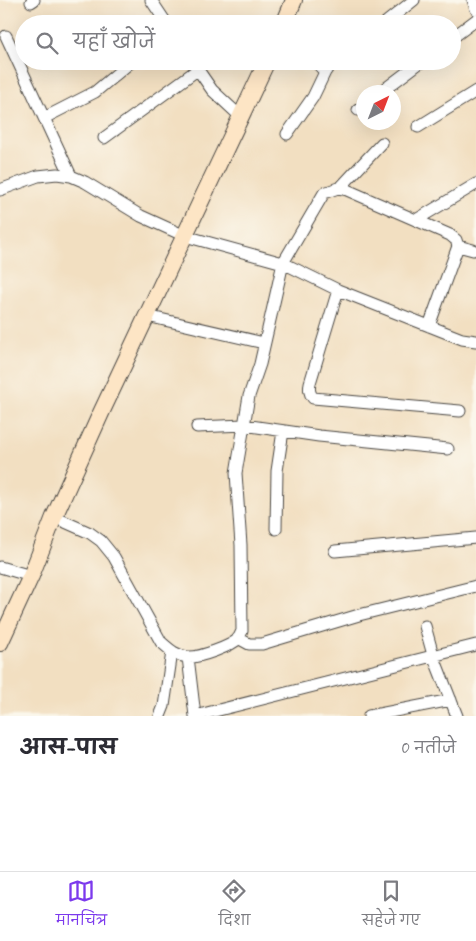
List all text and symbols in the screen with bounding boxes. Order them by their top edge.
search box [15,15,461,70]
icon: search [33,29,61,57]
text: यहाँ खोजें [73,30,155,55]
north arrow [356,85,401,130]
text: आस-पास [20,734,117,762]
text: 0 नतीजे [401,738,456,759]
tab: मानचित्र [56,877,107,936]
tab: दिशा [219,877,250,936]
tab: सहेजे गए [362,877,420,936]

